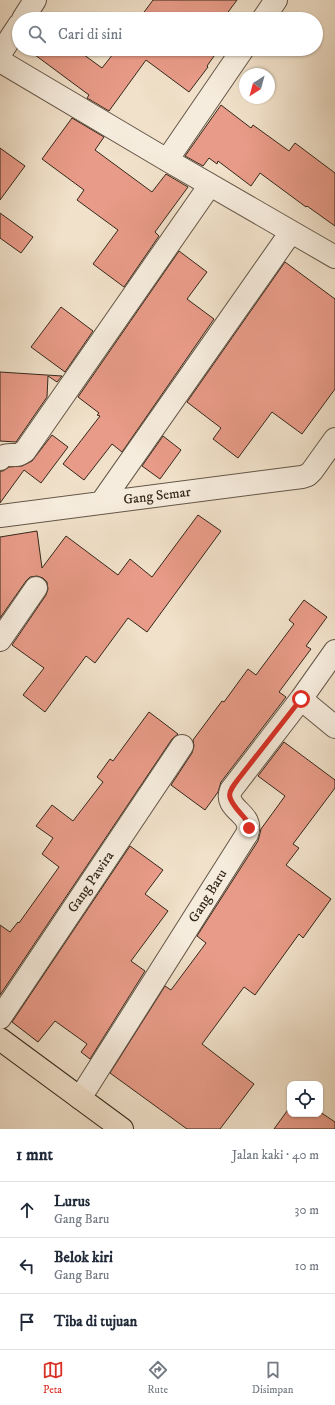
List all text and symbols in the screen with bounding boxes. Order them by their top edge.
search box [12,12,323,56]
icon: search [26,23,48,45]
text: Cari di sini [58,25,122,44]
north arrow [239,68,275,104]
street label: Gang Semar [122,483,192,509]
route start [292,690,310,708]
route end [240,819,258,837]
street label: Gang Pawira [64,848,118,916]
street label: Gang Baru [185,866,232,926]
map controls [287,1081,323,1117]
button: locate [287,1081,323,1117]
text: 1 mnt [16,1144,53,1166]
text: Jalan kaki · 40 m [232,1147,319,1163]
text: Lurus [54,1192,90,1211]
icon: ahead [16,1199,38,1221]
text: 30 m [295,1202,319,1218]
text: Gang Baru [54,1211,109,1227]
text: Belok kiri [54,1248,113,1267]
icon: left [16,1255,38,1277]
text: 10 m [295,1258,319,1274]
text: Gang Baru [54,1267,109,1283]
icon: arrive [16,1311,38,1333]
text: Tiba di tujuan [54,1312,137,1331]
tab: Peta [42,1359,64,1397]
tab: Rute [147,1359,169,1397]
tab: Disimpan [252,1359,293,1397]

